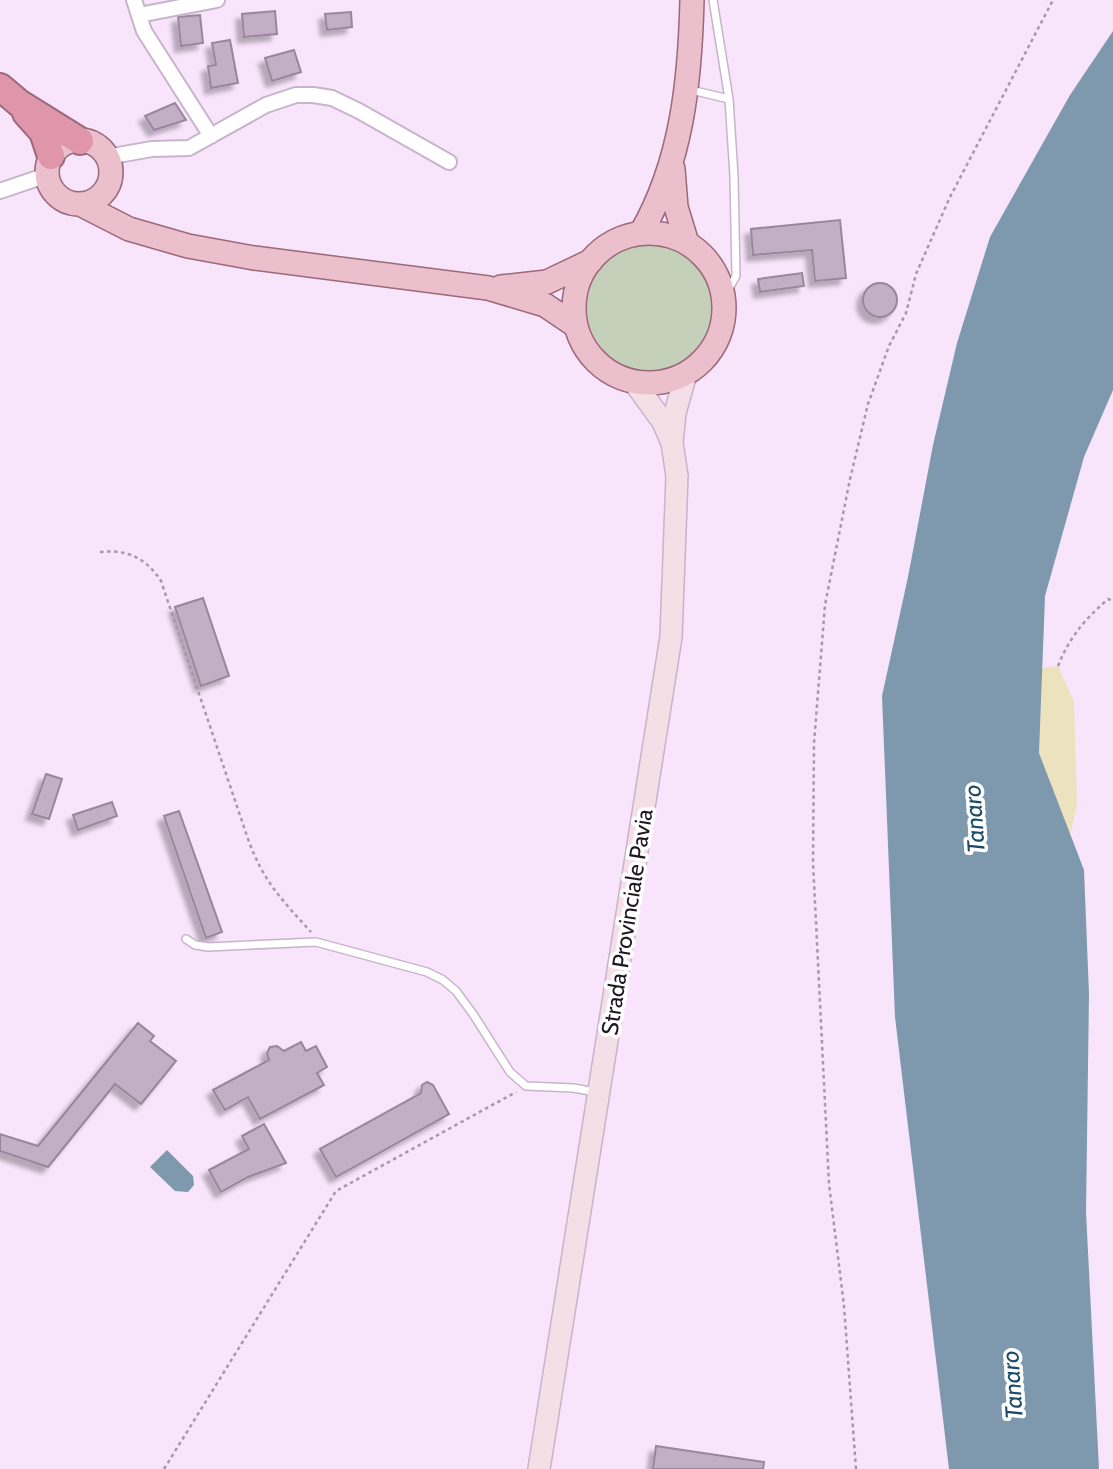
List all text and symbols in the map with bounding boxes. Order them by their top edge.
water label: Tanaro [957,784,991,854]
street label: Strada Provinciale Pavia [595,807,659,1037]
water label: Tanaro [995,1350,1029,1420]

